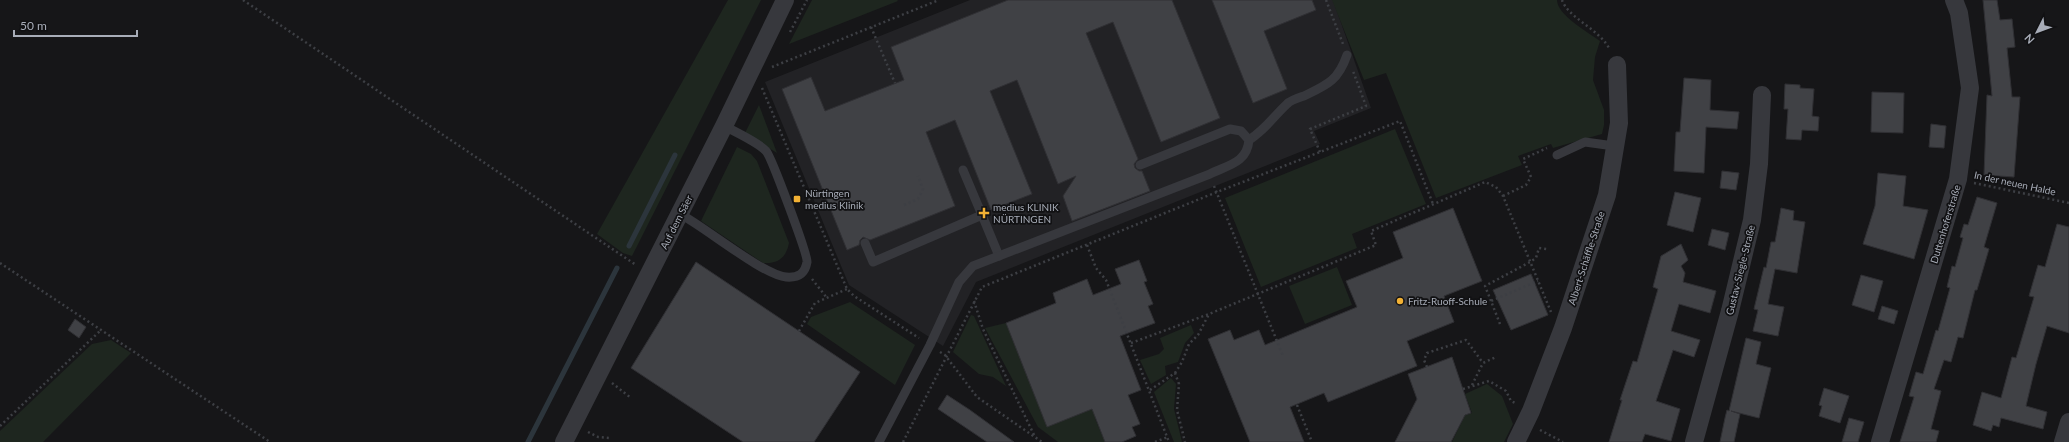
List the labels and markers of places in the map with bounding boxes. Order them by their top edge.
place label: Nürtingen medius Klinik [805,187,864,211]
marker: Nürtingen medius Klinik [792,194,802,204]
place label: medius KLINIK NÜRTINGEN [993,201,1059,225]
marker: medius KLINIK NÜRTINGEN [978,207,990,219]
place label: Fritz-Ruoff-Schule [1408,295,1487,307]
marker: Fritz-Ruoff-Schule [1395,296,1405,306]

